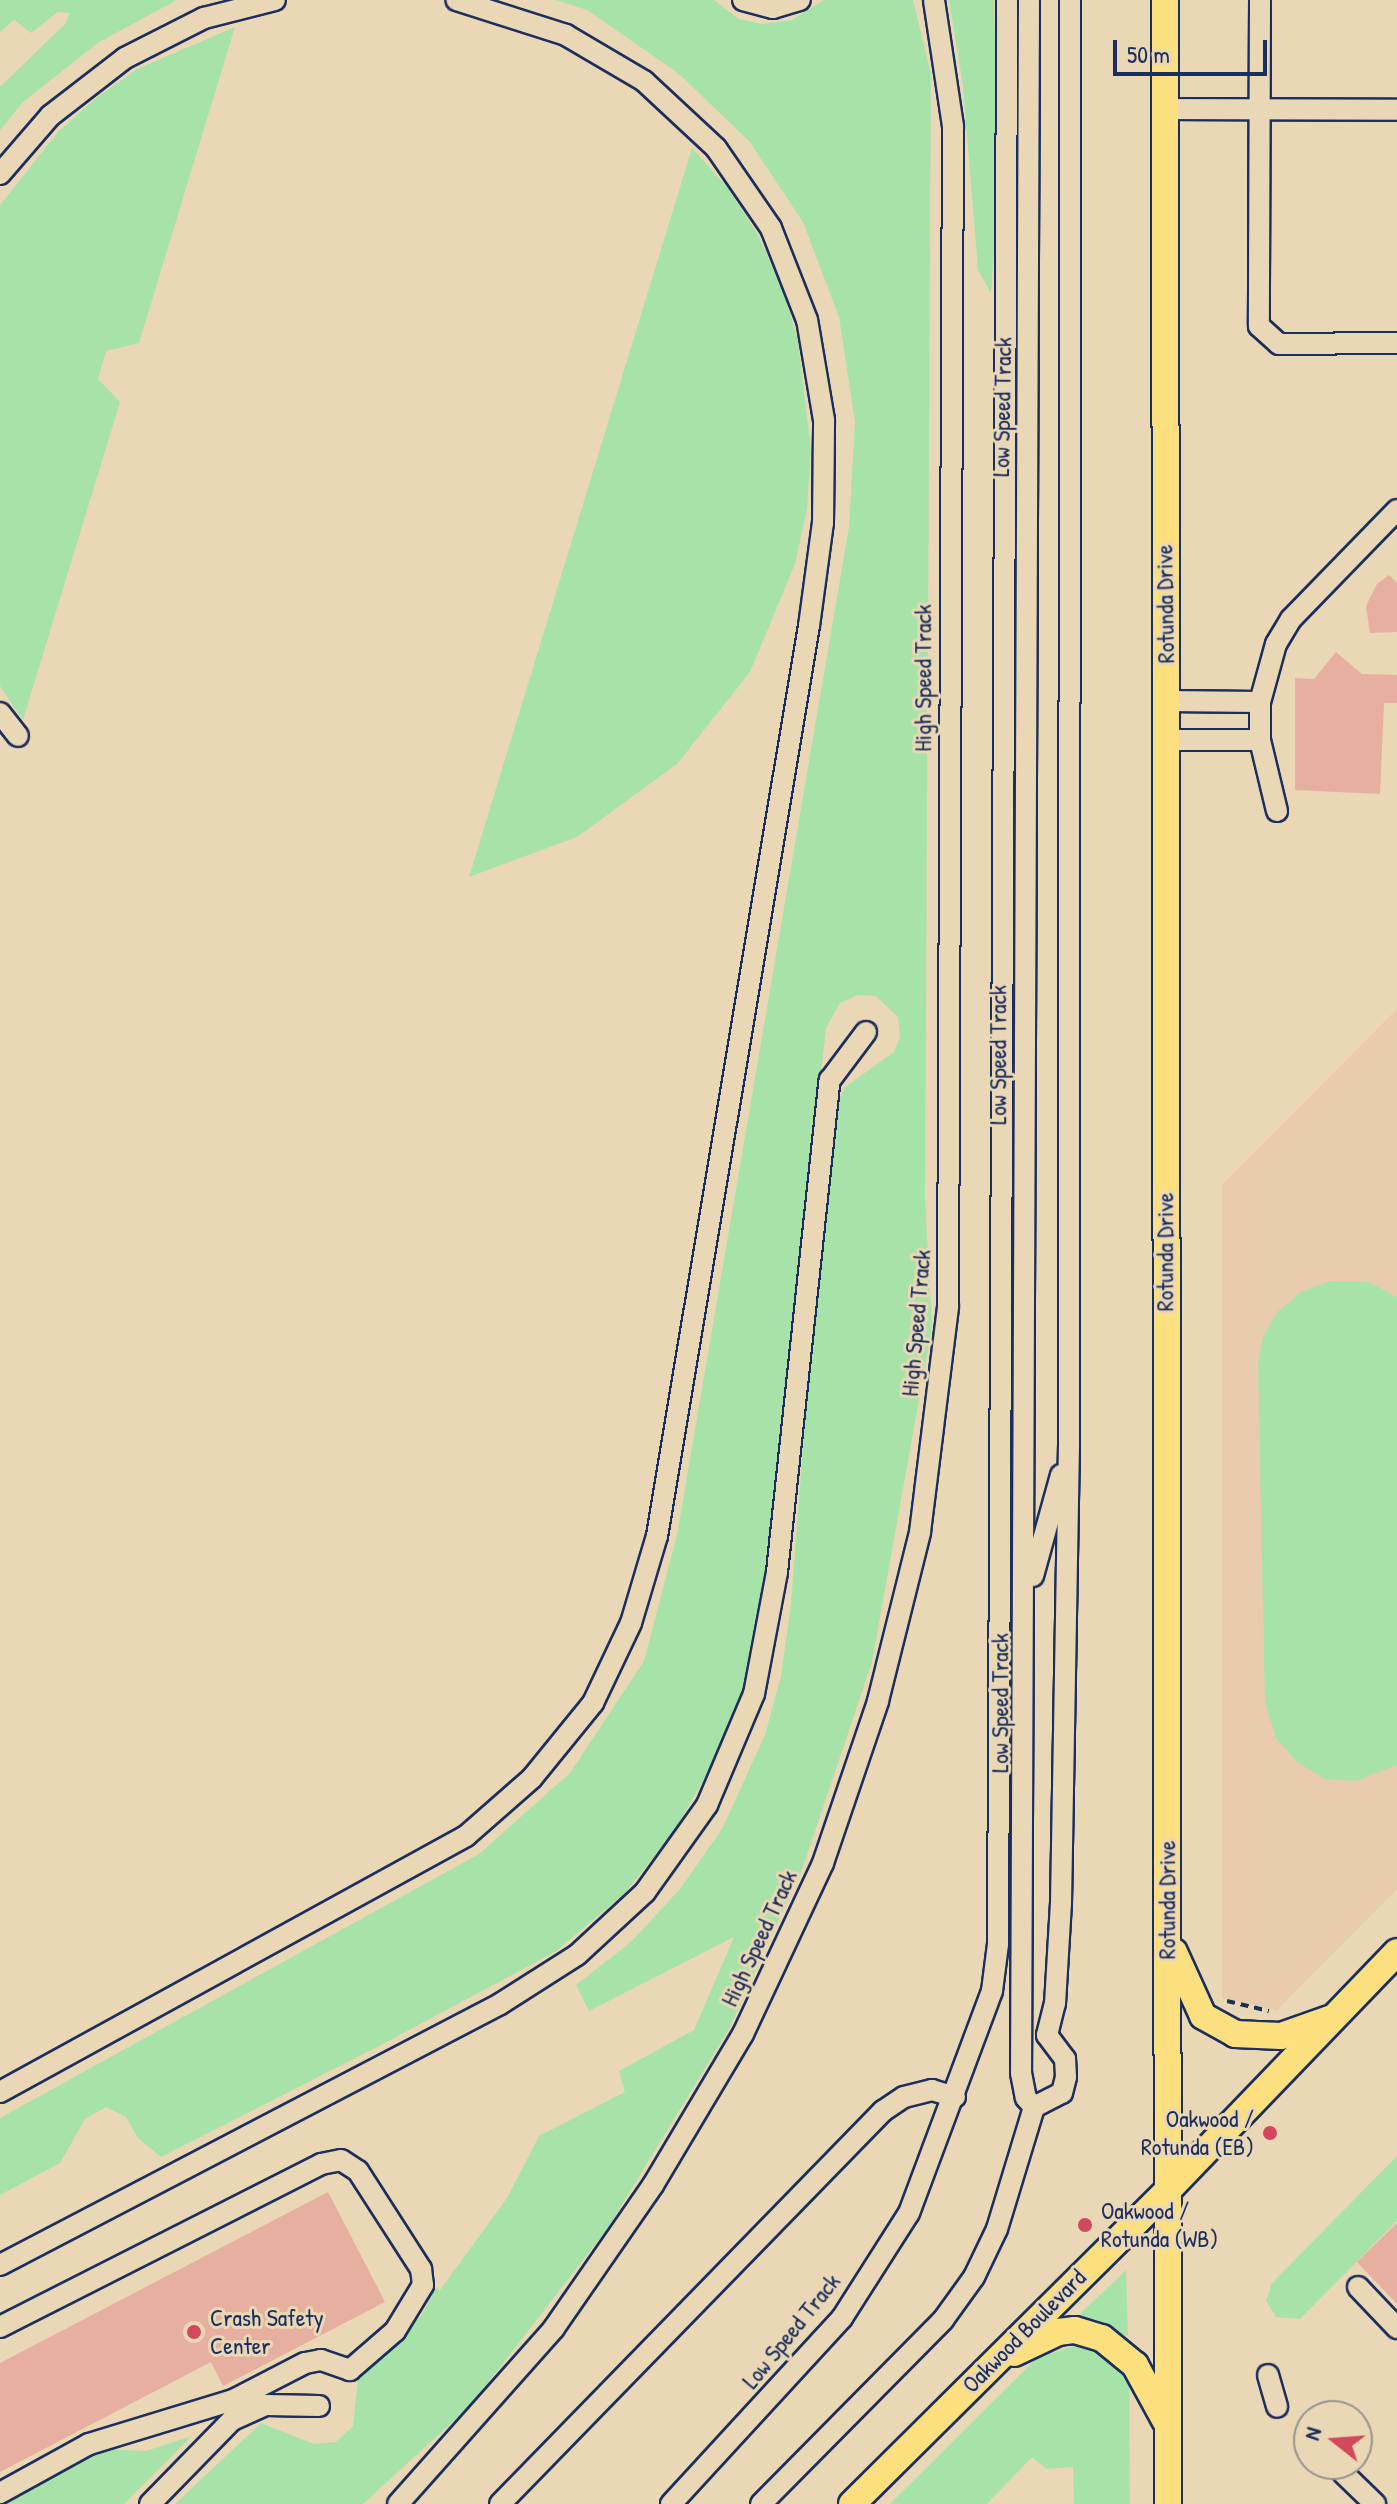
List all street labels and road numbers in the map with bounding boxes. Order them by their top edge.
street label: Low Speed Track [986,337,1018,477]
street label: Rotunda Drive [1150,544,1180,664]
street label: High Speed Track [909,604,937,752]
street label: Low Speed Track [984,985,1012,1125]
street label: Rotunda Drive [1151,1193,1179,1311]
street label: High Speed Track [895,1248,937,1398]
street label: Low Speed Track [986,1633,1014,1773]
street label: Rotunda Drive [1153,1841,1181,1959]
street label: High Speed Track [715,1865,803,2011]
street label: Oakwood Boulevard [956,2263,1092,2399]
street label: Low Speed Track [736,2268,846,2394]

